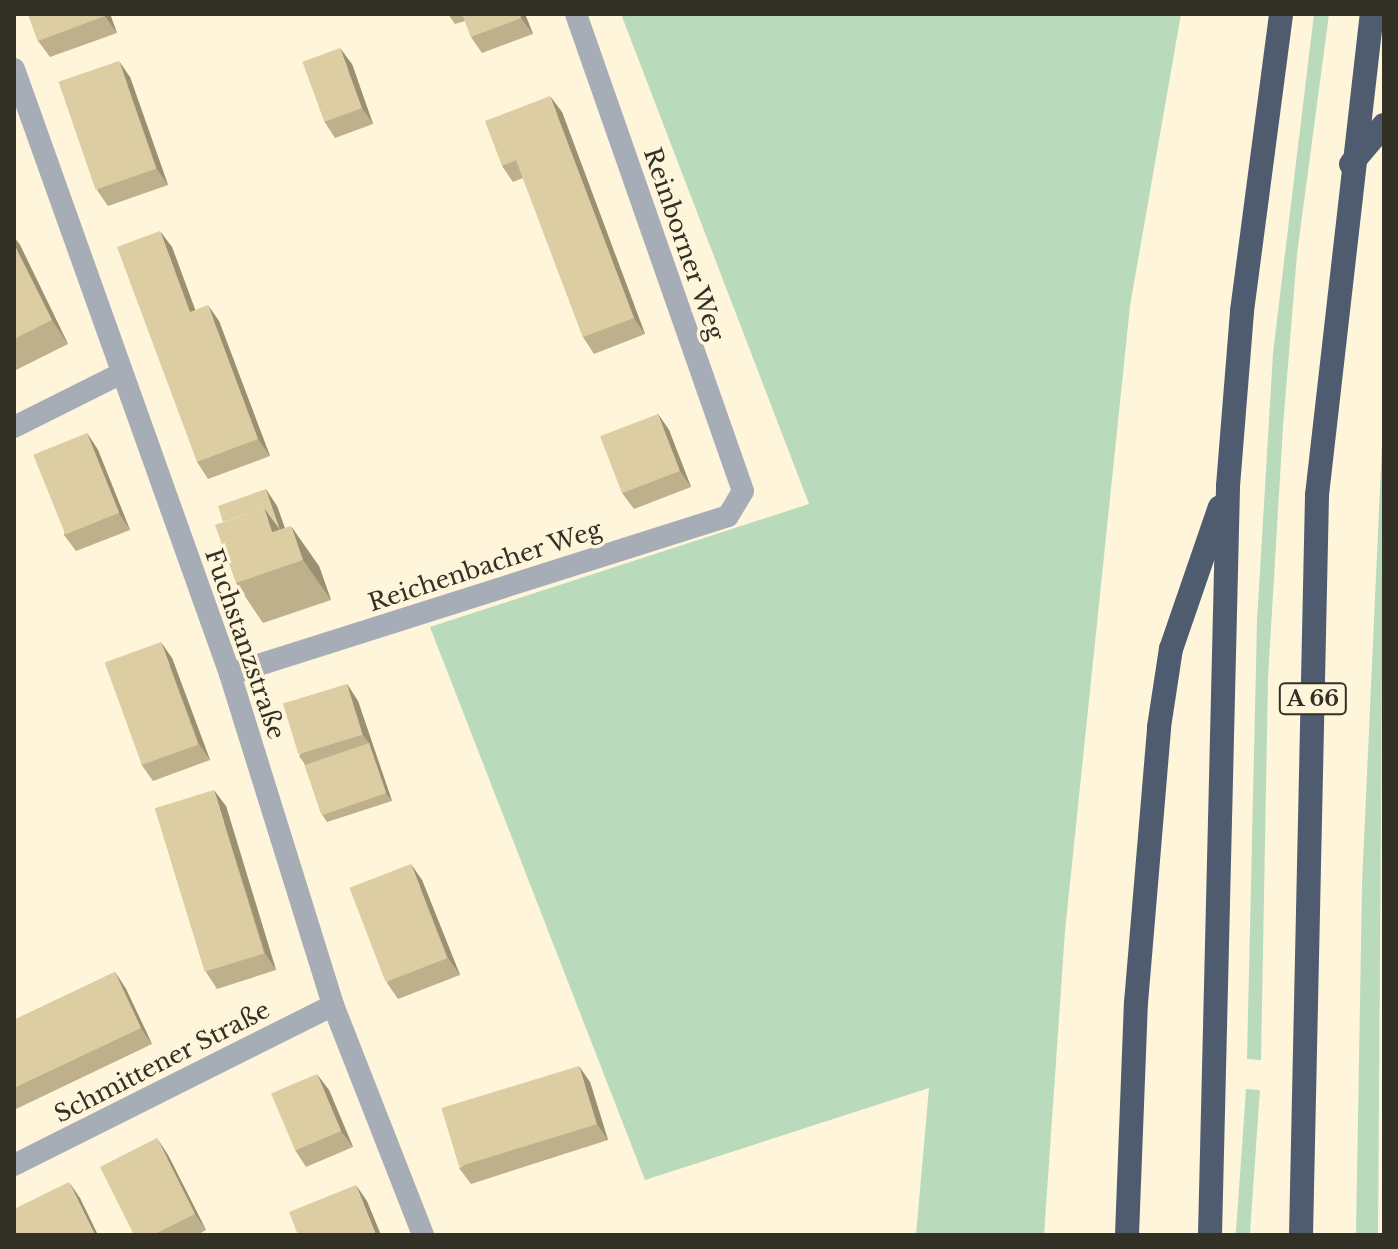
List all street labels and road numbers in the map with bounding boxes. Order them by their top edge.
street label: Reinborner Weg [637,143,731,345]
street label: Reichenbacher Weg [364,514,606,618]
street label: Fuchstanzstraße [199,545,291,743]
road number: A 66 [1277,681,1349,717]
street label: Schmittener Straße [49,995,275,1129]

